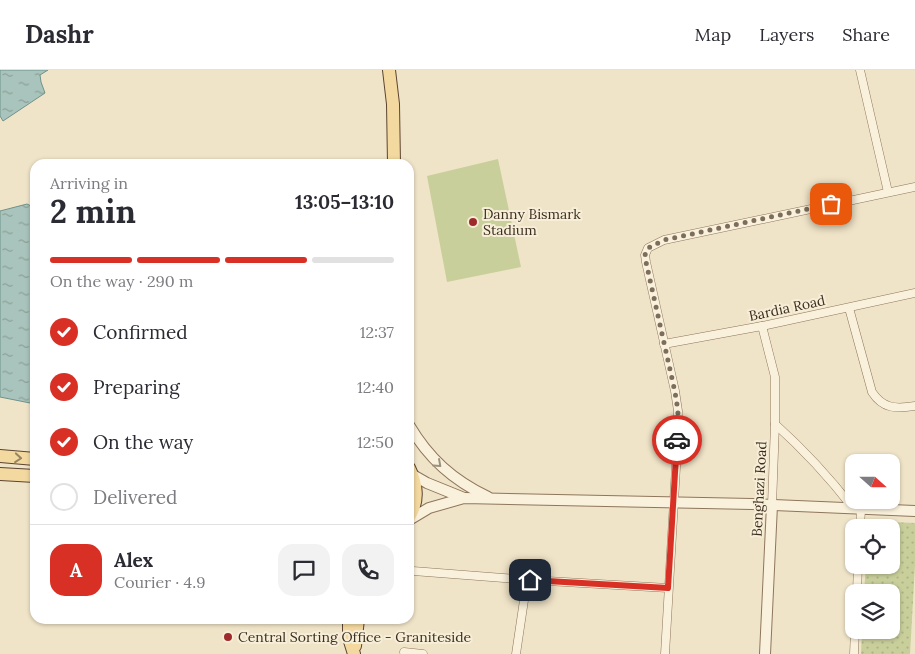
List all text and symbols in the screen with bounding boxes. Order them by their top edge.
text: Dashr [25,19,94,50]
text: Map [695,23,731,46]
text: Layers [759,23,814,46]
text: Share [842,23,890,46]
text: Arriving in [50,173,128,193]
pin [810,183,852,225]
text: 13:05–13:10 [295,190,394,214]
icon: bag [817,190,845,218]
text: 2 min [50,191,136,232]
place label: Danny Bismark Stadium [483,205,581,239]
marker: Danny Bismark Stadium [467,216,479,228]
text: On the way · 290 m [50,271,193,291]
street label: Bardia Road [747,291,827,325]
icon: check [50,318,78,346]
text: Confirmed [93,320,188,344]
text: 12:37 [360,322,394,342]
icon: check [50,373,78,401]
text: Preparing [93,375,180,399]
text: 12:40 [357,377,394,397]
courier [652,415,702,465]
icon: car [663,426,691,454]
icon: check [50,428,78,456]
text: On the way [93,430,193,454]
text: 12:50 [357,432,394,452]
street label: Benghazi Road [748,441,770,537]
one-way arrow [14,452,22,463]
north arrow [845,454,900,509]
map controls [845,454,900,639]
one-way arrow [432,458,441,467]
text: Delivered [93,485,177,509]
button: locate [845,519,900,574]
button: chat [278,544,330,596]
button: phone [342,544,394,596]
text: Alex [114,548,153,572]
text: A [70,558,82,582]
pin [509,559,551,601]
icon: home [516,566,544,594]
text: Courier · 4.9 [114,572,205,592]
button: layers [845,584,900,639]
place label: Central Sorting Office - Graniteside [238,628,472,646]
marker: Central Sorting Office - Graniteside [222,631,234,643]

